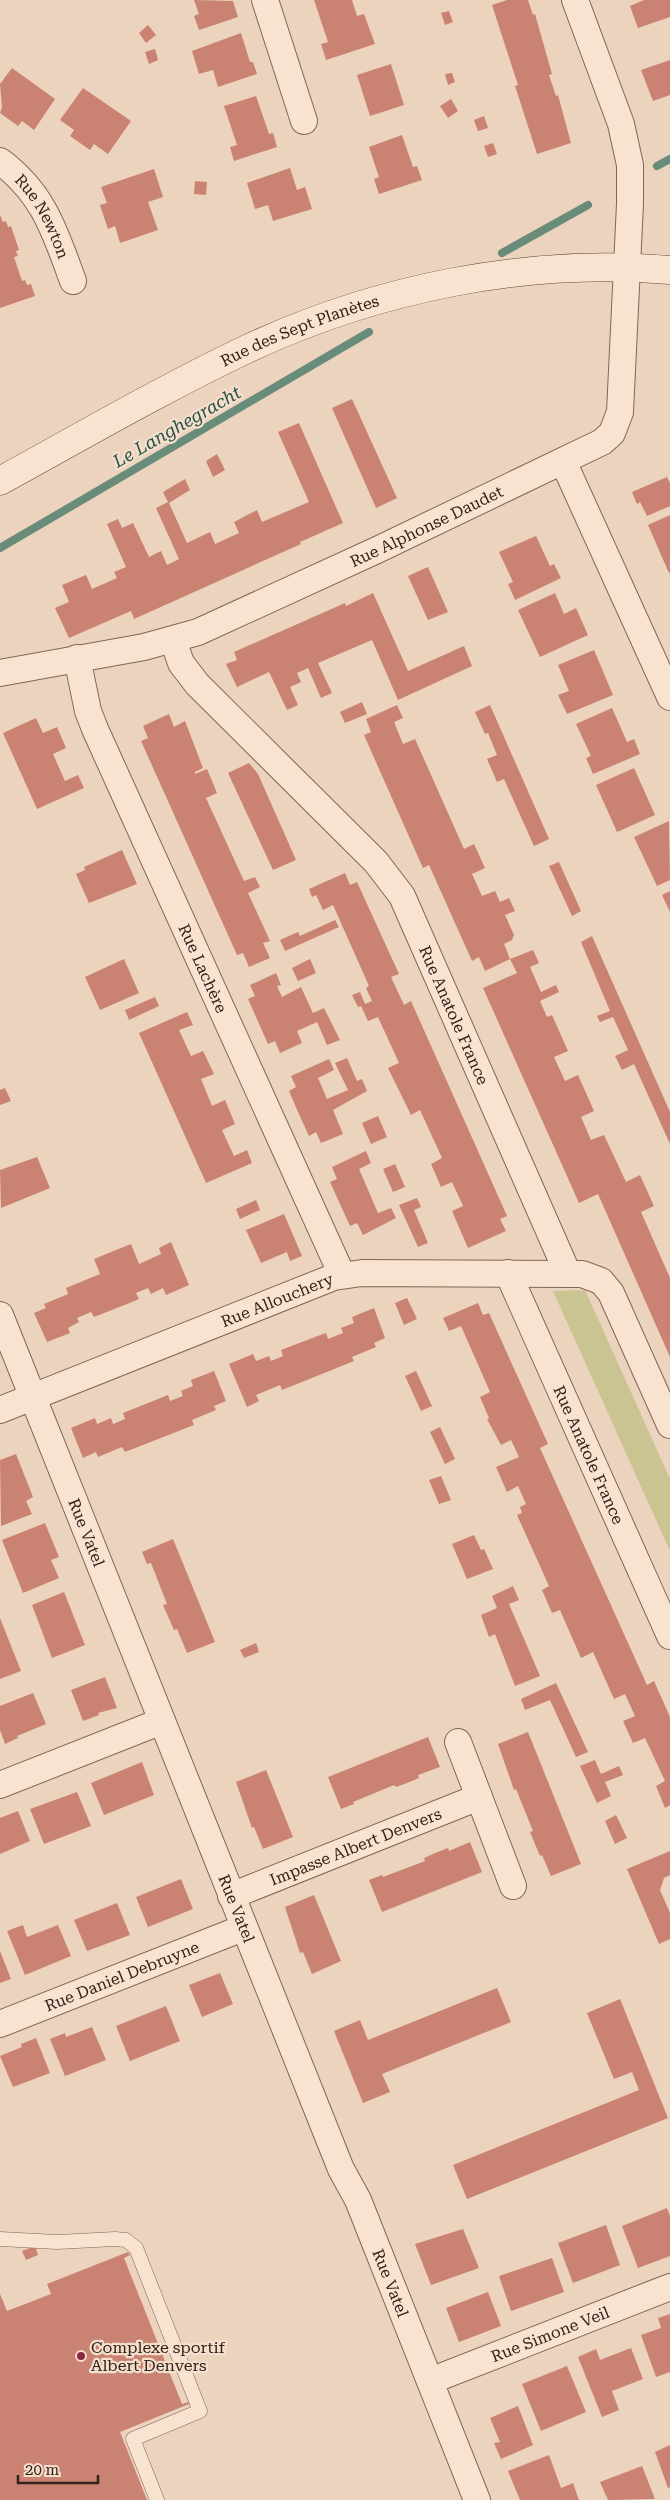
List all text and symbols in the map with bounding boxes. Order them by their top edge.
street label: Rue Newton [11,170,73,261]
street label: Rue des Sept Planètes [217,291,382,370]
water label: Le Langhegracht [108,381,245,472]
street label: Rue Alphonse Daudet [347,482,506,571]
street label: Rue Lachère [174,921,231,1016]
street label: Rue Anatole France [415,943,493,1088]
street label: Rue Allouchery [218,1269,336,1331]
street label: Rue Anatole France [549,1383,628,1527]
street label: Rue Vatel [64,1496,108,1569]
street label: Impasse Albert Denvers [267,1804,445,1890]
street label: Rue Vatel [214,1872,259,1945]
street label: Rue Daniel Debruyne [42,1937,202,2015]
street label: Rue Vatel [368,2246,412,2320]
street label: Rue Simone Veil [488,2303,612,2366]
place label: Complexe sportif Albert Denvers [91,2338,225,2375]
marker: Complexe sportif Albert Denvers [75,2350,87,2362]
scale bar [18,2452,98,2484]
text: 20 m [25,2461,60,2479]

